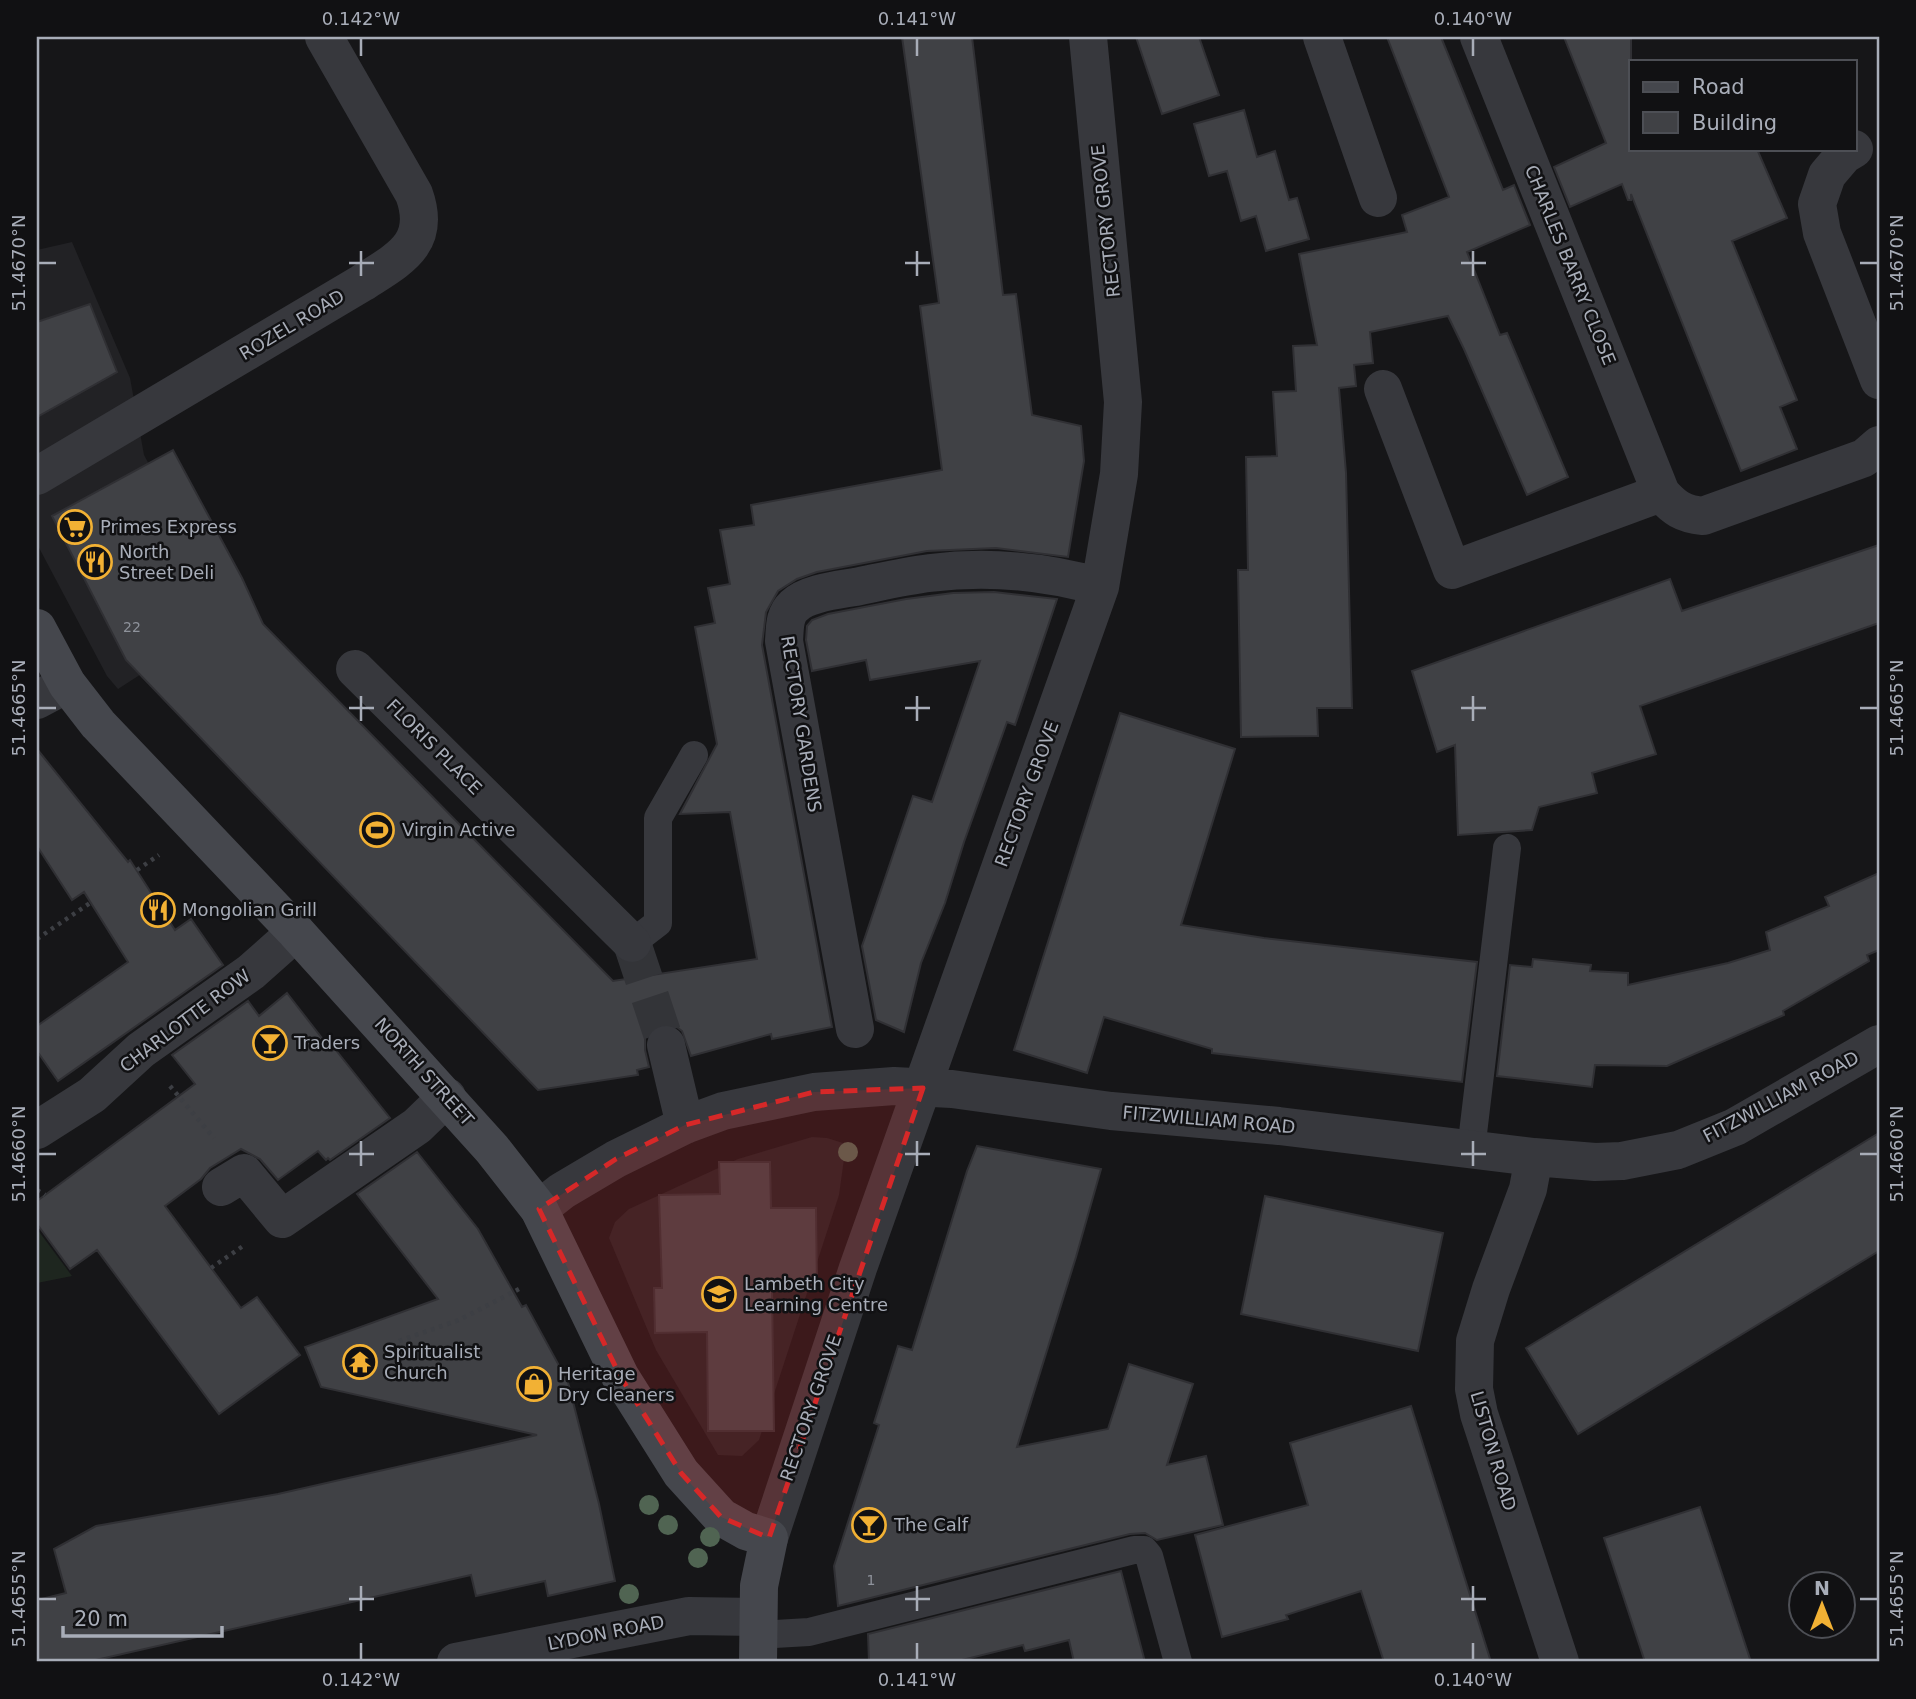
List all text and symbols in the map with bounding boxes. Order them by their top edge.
text: 0.142°W [322,8,400,29]
text: 0.141°W [878,8,956,29]
text: 0.140°W [1434,8,1512,29]
legend [1629,60,1856,150]
text: Road [1692,75,1745,99]
text: Building [1692,111,1777,135]
street label: RECTORY GROVE [1087,144,1124,299]
street label: CHARLES BARRY CLOSE [1521,162,1620,368]
text: 51.4670°N [8,215,29,311]
text: 51.4670°N [1886,215,1907,311]
street label: ROZEL ROAD [235,285,348,364]
supermarket icon: Primes Express [56,508,94,546]
place label: Primes Express [100,516,237,537]
place label: North Street Deli [119,541,214,583]
restaurant icon: North Street Deli [76,543,114,581]
house number: 22 [123,619,141,635]
street label: RECTORY GARDENS [777,634,826,814]
text: 51.4665°N [8,660,29,756]
text: 51.4665°N [1886,660,1907,756]
street label: FLORIS PLACE [382,695,486,799]
street label: RECTORY GROVE [990,718,1063,870]
sports icon: Virgin Active [358,811,396,849]
place label: Virgin Active [402,819,515,840]
restaurant icon: Mongolian Grill [139,891,177,929]
place label: Mongolian Grill [182,899,317,920]
street label: CHARLOTTE ROW [115,965,254,1076]
street label: NORTH STREET [370,1013,479,1131]
bar icon: Traders [251,1024,289,1062]
place label: Traders [293,1032,360,1053]
street label: FITZWILLIAM ROAD [1699,1047,1862,1147]
street label: FITZWILLIAM ROAD [1122,1101,1296,1138]
text: 51.4660°N [8,1106,29,1202]
text: 51.4660°N [1886,1106,1907,1202]
place label: Lambeth City Learning Centre [744,1273,888,1315]
school or university icon: Lambeth City Learning Centre [700,1275,738,1313]
street label: RECTORY GROVE [776,1332,845,1484]
place label: Spiritualist Church [384,1341,480,1383]
temple icon: Spiritualist Church [341,1343,379,1381]
place label: Heritage Dry Cleaners [558,1363,675,1405]
shop icon: Heritage Dry Cleaners [515,1365,553,1403]
street label: LISTON ROAD [1466,1389,1521,1513]
bar icon: The Calf [850,1506,888,1544]
place label: The Calf [893,1514,969,1535]
text: 51.4655°N [8,1551,29,1647]
text: 51.4655°N [1886,1551,1907,1647]
north arrow [1786,1570,1856,1640]
house number: 1 [867,1572,875,1588]
text: N [1814,1577,1830,1599]
scale bar [63,1594,222,1638]
text: 20 m [74,1607,128,1631]
street label: LYDON ROAD [546,1611,666,1654]
text: 0.142°W [322,1669,400,1690]
text: 0.141°W [878,1669,956,1690]
text: 0.140°W [1434,1669,1512,1690]

